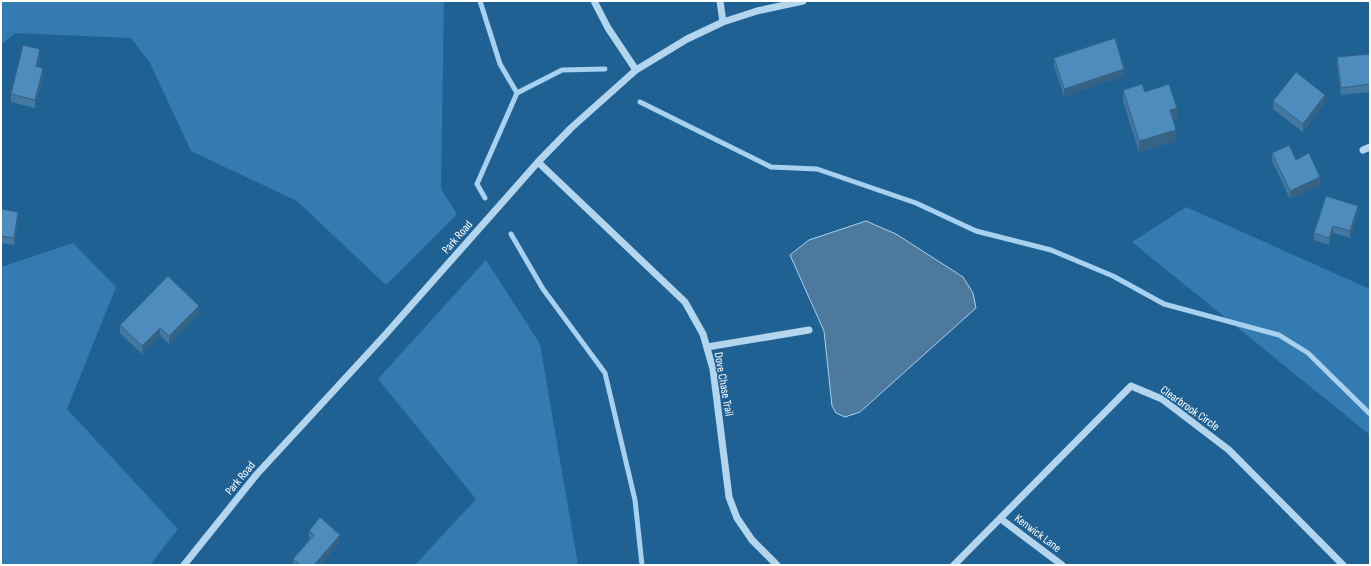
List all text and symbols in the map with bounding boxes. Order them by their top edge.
street label: Park Road [439,218,476,257]
street label: Dove Chase Trail [710,351,737,417]
street label: Clearbrook Circle [1157,383,1222,434]
street label: Park Road [222,458,259,498]
street label: Kenwick Lane [1011,511,1064,556]

